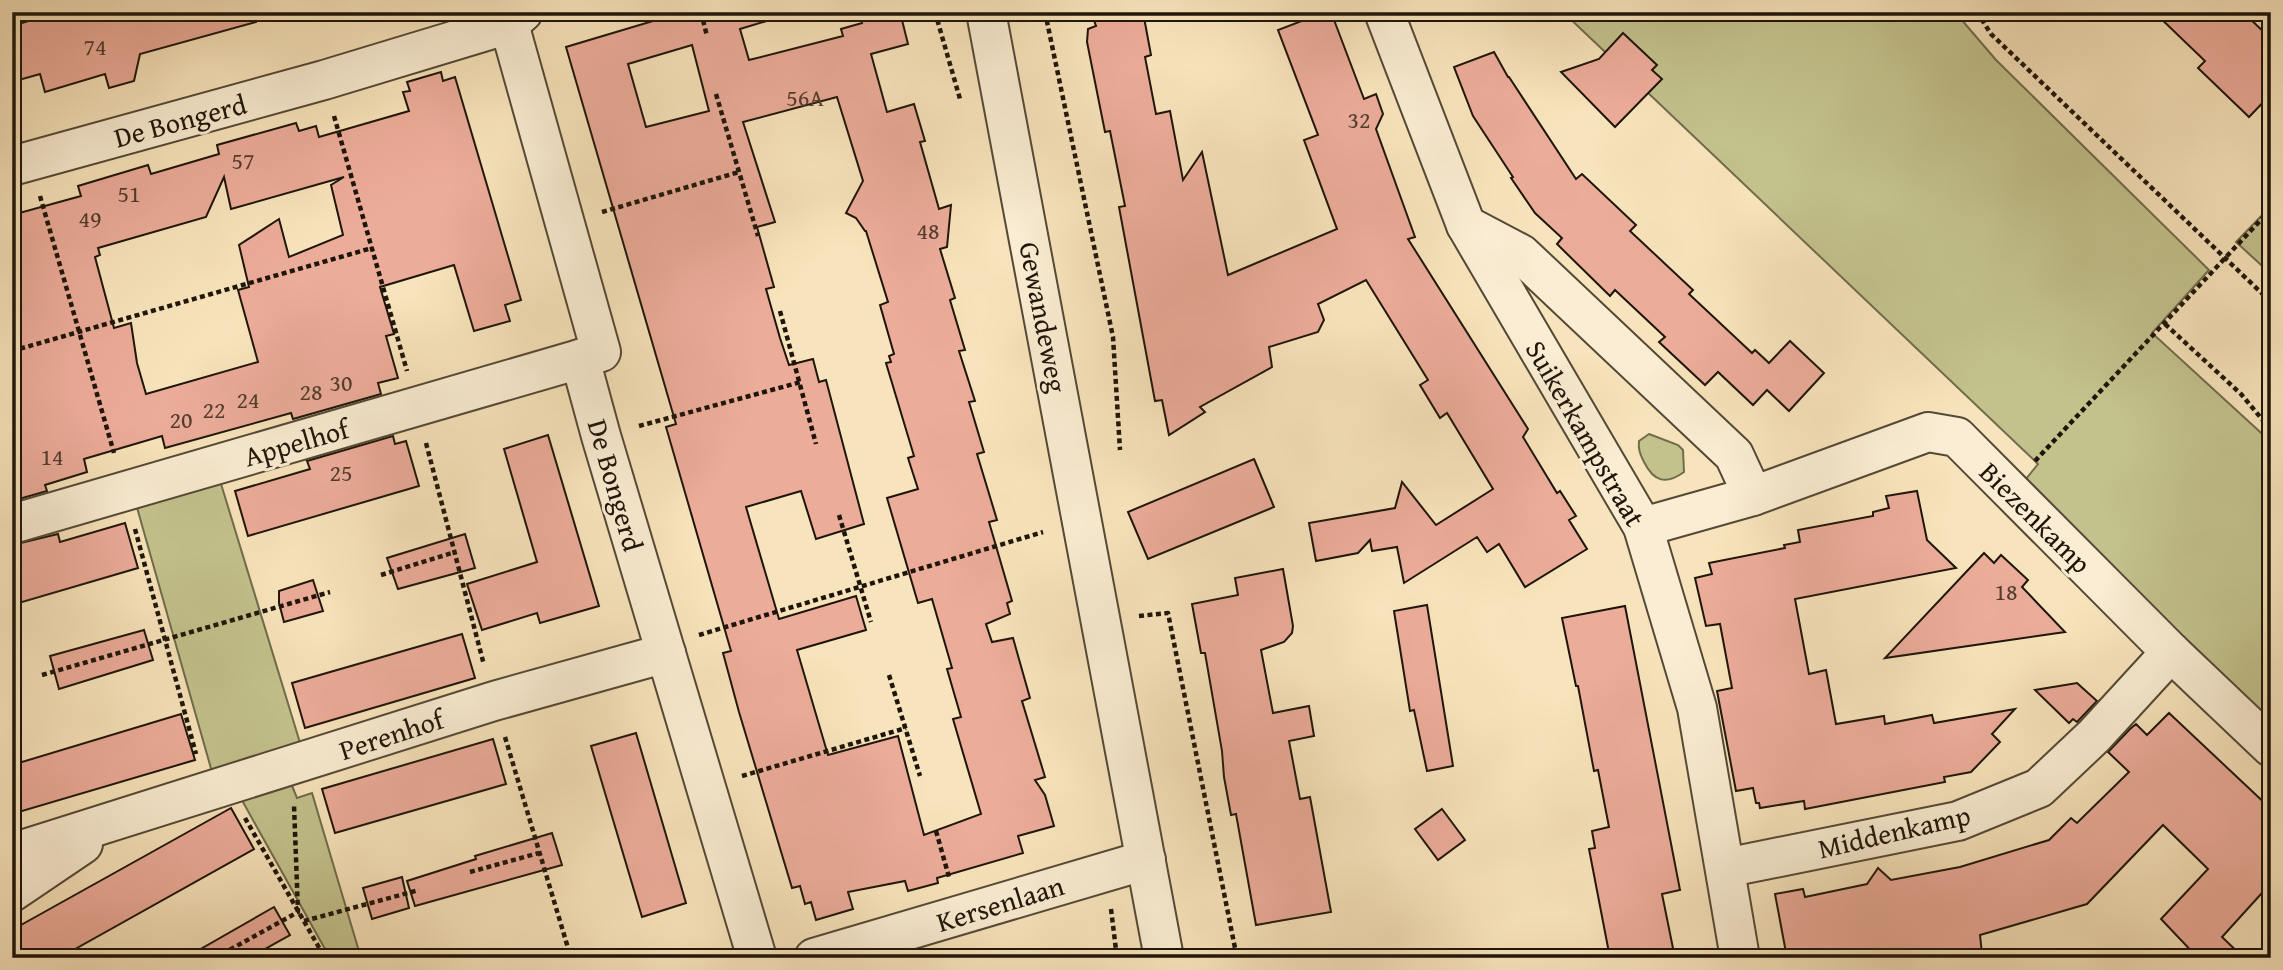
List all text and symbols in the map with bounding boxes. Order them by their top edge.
house number: 74 [83,29,107,64]
house number: 56A [786,80,824,115]
street label: De Bongerd [109,83,251,157]
house number: 32 [1347,102,1371,137]
house number: 57 [231,143,255,178]
house number: 51 [117,176,141,211]
house number: 49 [78,201,102,236]
house number: 48 [916,213,940,248]
street label: Gewandeweg [1009,238,1079,396]
street label: Suikerkampstraat [1516,332,1656,534]
house number: 30 [329,365,353,400]
house number: 28 [299,374,323,409]
house number: 24 [236,382,260,417]
house number: 22 [202,392,226,427]
house number: 20 [169,402,193,437]
street label: Appelhof [239,407,356,476]
street label: De Bongerd [578,414,654,556]
house number: 14 [40,439,64,474]
street label: Biezenkamp [1971,452,2101,582]
house number: 25 [329,455,353,490]
house number: 18 [1994,574,2018,609]
street label: Perenhof [334,697,451,770]
street label: Middenkamp [1814,794,1974,868]
street label: Kersenlaan [931,864,1069,942]

